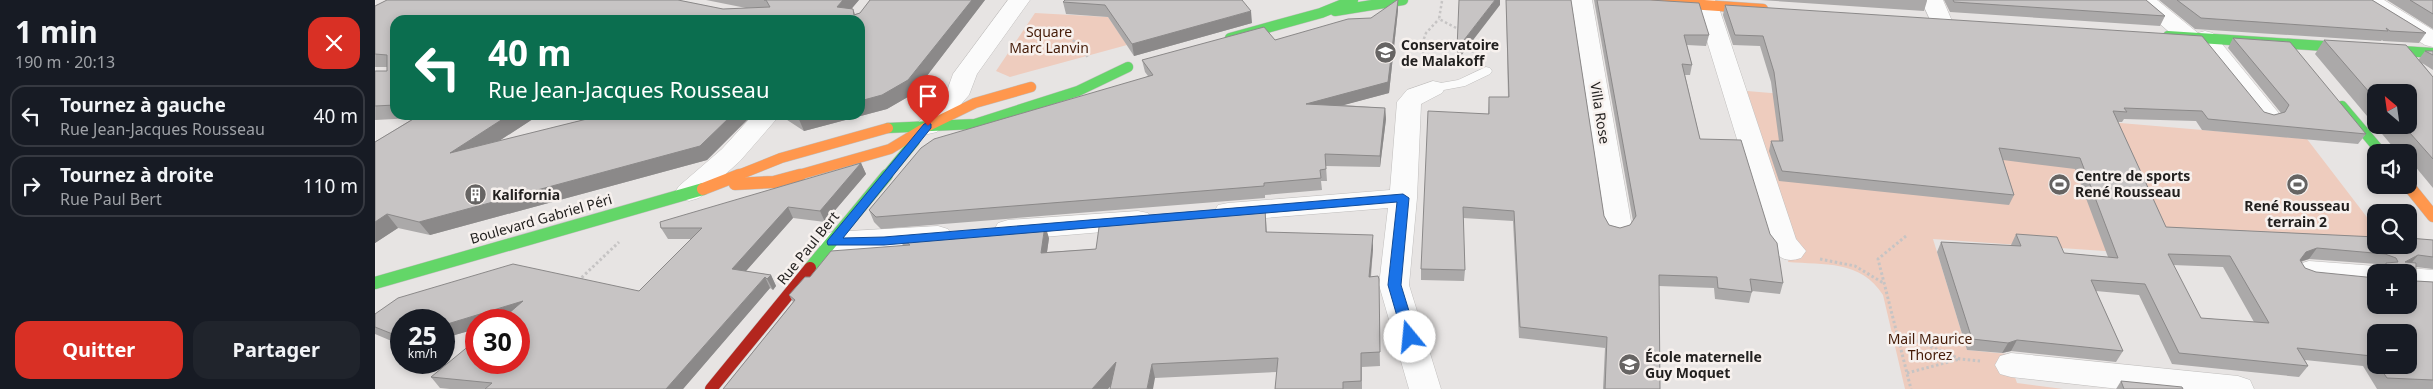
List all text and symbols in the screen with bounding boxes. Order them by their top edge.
text: 1 min [15,11,98,52]
button: close [308,17,360,69]
park label: Square Marc Lanvin [1009,22,1089,57]
text: 40 m [488,29,571,76]
icon: left [405,35,470,100]
place label: Conservatoire de Malakoff [1401,35,1499,70]
school or university icon: Conservatoire de Malakoff [1373,41,1397,65]
text: 190 m · 20:13 [15,51,115,73]
text: Rue Jean-Jacques Rousseau [488,74,770,104]
pin [907,75,949,126]
street label: Villa Rose [1586,81,1615,145]
icon: arrive [914,82,942,110]
north arrow [2367,84,2417,134]
map controls [2367,84,2417,374]
text: Tournez à gauche [60,92,226,118]
icon: left [17,102,45,130]
text: 40 m [314,103,358,129]
text: Rue Jean-Jacques Rousseau [60,118,265,140]
button: sound [2367,144,2417,194]
text: Tournez à droite [60,162,214,188]
place label: Centre de sports René Rousseau [2075,166,2190,201]
icon: right [17,172,45,200]
sports icon: Centre de sports René Rousseau [2047,172,2071,196]
sports icon: René Rousseau terrain 2 [2285,172,2309,196]
text: 110 m [303,173,358,199]
building icon: Kalifornia [464,183,488,207]
place label: Kalifornia [492,185,560,204]
text: Rue Paul Bert [60,188,162,210]
street label: Boulevard Gabriel Péri [468,189,614,248]
place label: René Rousseau terrain 2 [2244,196,2350,231]
button: search [2367,204,2417,254]
street label: Rue Paul Bert [772,207,843,288]
button: + [2367,264,2417,314]
speed limit sign: 30 [465,309,530,374]
position arrow [1383,310,1435,362]
text: 25 [408,318,437,352]
button: Quitter [15,321,183,379]
button: Partager [193,321,360,379]
button: − [2367,324,2417,374]
park label: Mail Maurice Thorez [1888,329,1972,364]
text: km/h [408,345,437,362]
place label: École maternelle Guy Moquet [1645,347,1762,382]
school or university icon: École maternelle Guy Moquet [1617,353,1641,377]

